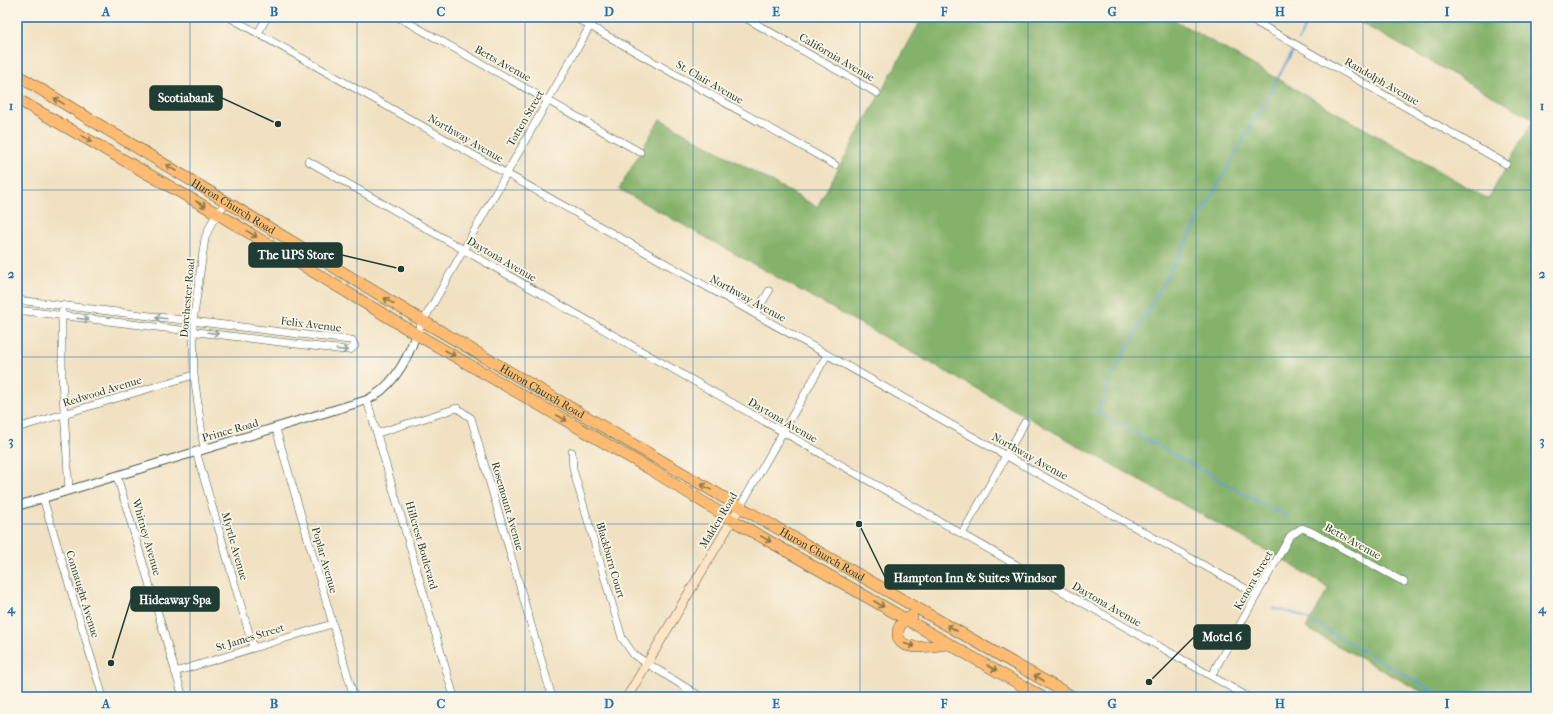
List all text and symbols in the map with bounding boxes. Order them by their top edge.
text: A [101,4,111,19]
text: B [270,4,279,19]
text: C [437,4,446,19]
text: D [604,4,614,19]
text: E [772,4,780,19]
text: F [940,4,948,19]
text: G [1107,4,1117,19]
text: H [1275,4,1286,19]
text: I [1444,4,1450,19]
street label: California Avenue [797,31,877,85]
street label: Betts Avenue [472,43,534,85]
street label: Randolph Avenue [1342,55,1422,108]
street label: St. Clair Avenue [674,58,746,107]
callout: Scotiabank [150,86,222,110]
street label: Totten Street [504,88,547,149]
text: Scotiabank [158,91,215,105]
one-way arrow [53,96,65,104]
text: 1 [9,98,14,113]
text: 1 [1540,98,1545,113]
street label: Northway Avenue [426,112,506,166]
one-way arrow [81,136,93,143]
one-way arrow [166,164,177,172]
street label: Huron Church Road [189,176,278,237]
one-way arrow [195,201,207,209]
one-way arrow [246,230,257,238]
street label: Daytona Avenue [465,234,539,285]
callout: The UPS Store [249,243,342,267]
text: The UPS Store [257,248,334,262]
street label: Dorchester Road [178,257,198,338]
text: 2 [8,266,15,281]
text: 2 [1539,266,1546,281]
street label: Northway Avenue [707,272,789,325]
one-way arrow [384,296,395,305]
one-way arrow [155,314,168,322]
street label: Felix Avenue [280,314,343,335]
one-way arrow [77,315,90,323]
one-way arrow [206,329,219,337]
one-way arrow [335,346,348,353]
one-way arrow [444,350,456,358]
street label: Huron Church Road [497,362,588,422]
street label: Redwood Avenue [61,373,144,410]
street label: Daytona Avenue [746,395,820,446]
one-way arrow [556,415,568,423]
street label: Prince Road [200,416,261,445]
street label: Northway Avenue [989,430,1071,483]
text: 3 [8,433,14,449]
text: 3 [1539,433,1545,449]
street label: Rosemount Avenue [489,460,527,553]
one-way arrow [700,483,712,491]
street label: Malden Road [697,489,741,551]
street label: Whitney Avenue [129,496,164,578]
street label: Hillcrest Boulevard [403,499,441,592]
street label: Myrtle Avenue [219,510,251,582]
street label: Blackburn Court [593,520,628,600]
street label: Betts Avenue [1322,521,1384,563]
street label: Poplar Avenue [309,525,340,595]
street label: Huron Church Road [777,525,868,584]
one-way arrow [760,536,772,544]
street label: Kenora Street [1231,548,1276,612]
street label: Connaught Avenue [63,549,102,640]
callout: Hampton Inn & Suites Windsor [885,565,1064,589]
text: Hampton Inn & Suites Windsor [894,571,1057,586]
street label: Daytona Avenue [1070,579,1144,630]
callout: Hideaway Spa [131,587,219,611]
text: Hideaway Spa [139,593,212,608]
one-way arrow [873,600,885,608]
text: 4 [6,601,16,617]
text: 4 [1537,601,1547,617]
street label: St James Street [214,621,286,654]
one-way arrow [947,624,959,632]
callout: Motel 6 [1194,625,1250,649]
text: Motel 6 [1201,630,1242,644]
one-way arrow [902,642,915,649]
one-way arrow [986,665,998,673]
one-way arrow [1033,673,1045,681]
text: A [101,696,111,711]
text: B [270,696,279,711]
text: C [437,696,446,711]
text: D [604,696,614,711]
text: E [772,696,780,711]
text: F [940,696,948,711]
text: G [1107,696,1117,711]
text: H [1275,696,1286,711]
text: I [1444,696,1450,711]

